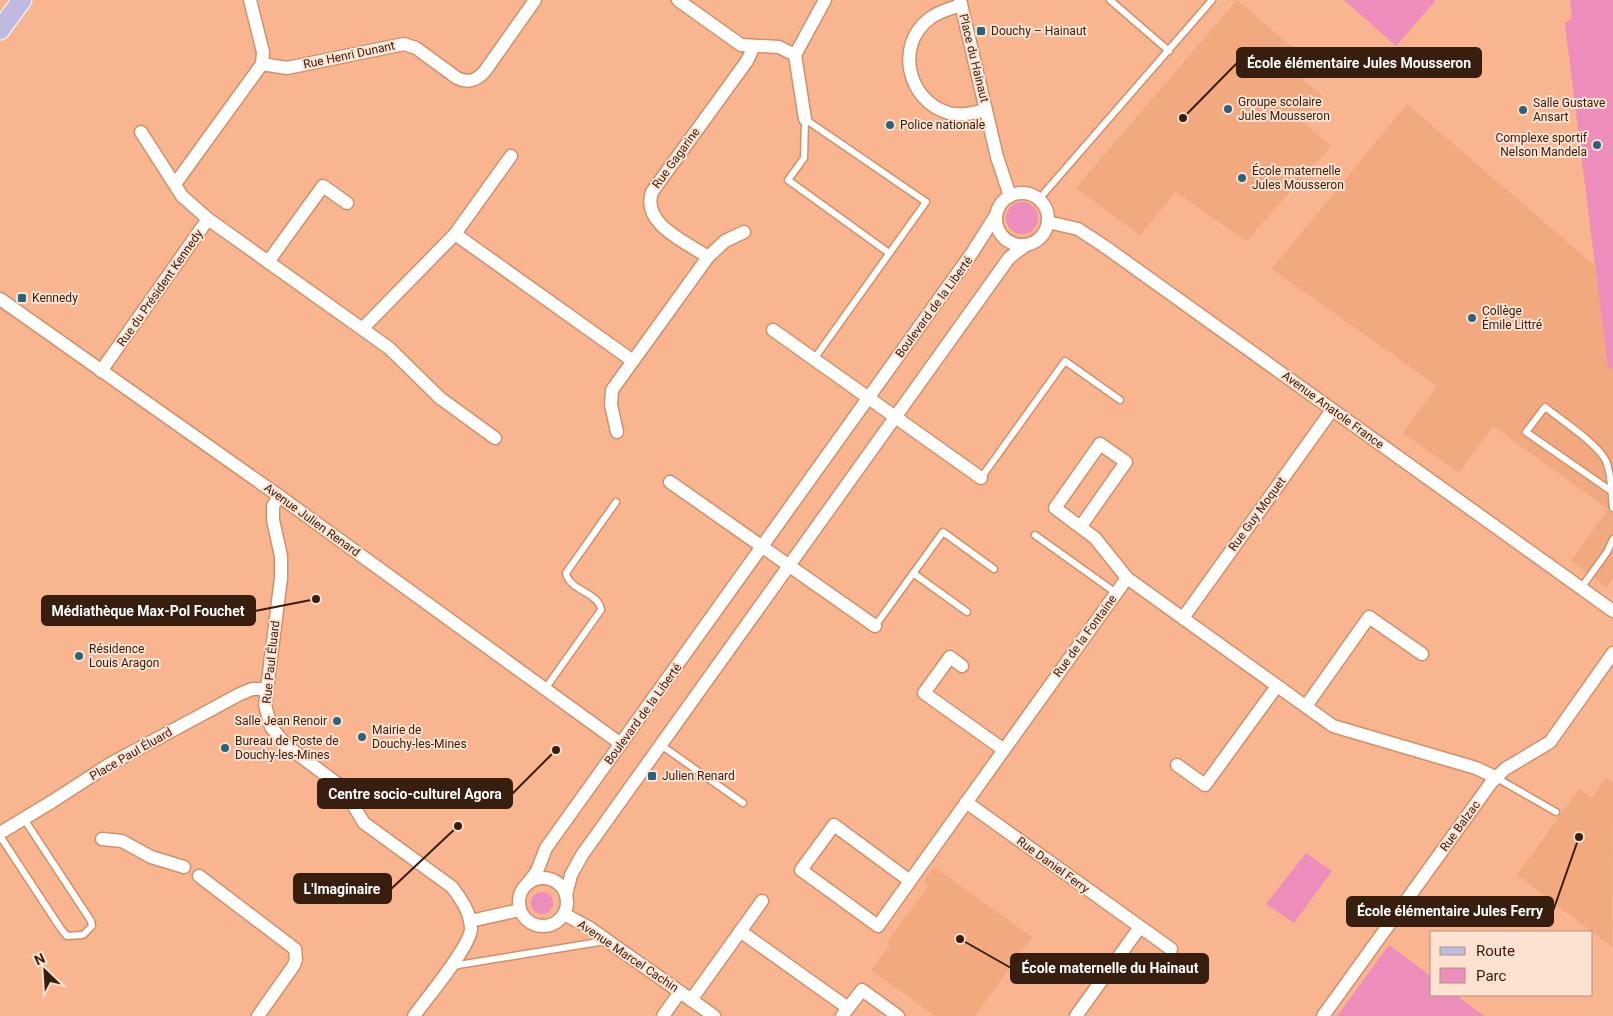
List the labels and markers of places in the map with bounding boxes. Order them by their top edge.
place label: Douchy – Hainaut [991,24,1087,38]
marker: Douchy – Hainaut [975,25,987,37]
callout: École élémentaire Jules Mousseron [1237,48,1481,77]
place label: Groupe scolaire Jules Mousseron [1238,95,1330,123]
place label: Salle Gustave Ansart [1533,96,1605,124]
marker: Groupe scolaire Jules Mousseron [1222,103,1234,115]
marker: Salle Gustave Ansart [1517,104,1529,116]
place label: Police nationale [900,118,985,132]
marker: Police nationale [884,119,896,131]
place label: Complexe sportif Nelson Mandela [1495,131,1588,159]
marker: Complexe sportif Nelson Mandela [1591,139,1603,151]
place label: École maternelle Jules Mousseron [1252,163,1344,192]
marker: École maternelle Jules Mousseron [1236,172,1248,184]
place label: Kennedy [32,291,78,305]
marker: Kennedy [16,292,28,304]
place label: Collège Émile Littré [1482,304,1542,332]
marker: Collège Émile Littré [1466,312,1478,324]
callout: Médiathèque Max-Pol Fouchet [42,596,255,625]
place label: Résidence Louis Aragon [89,642,159,670]
marker: Résidence Louis Aragon [73,650,85,662]
place label: Salle Jean Renoir [235,714,327,728]
marker: Salle Jean Renoir [331,715,343,727]
place label: Mairie de Douchy-les-Mines [372,723,467,751]
marker: Mairie de Douchy-les-Mines [356,731,368,743]
place label: Bureau de Poste de Douchy-les-Mines [235,734,339,762]
marker: Bureau de Poste de Douchy-les-Mines [219,742,231,754]
place label: Julien Renard [662,769,735,783]
marker: Julien Renard [646,770,658,782]
callout: Centre socio-culturel Agora [318,779,512,808]
callout: L'Imaginaire [294,874,391,903]
callout: École élémentaire Jules Ferry [1347,897,1553,926]
callout: École maternelle du Hainaut [1011,954,1208,983]

